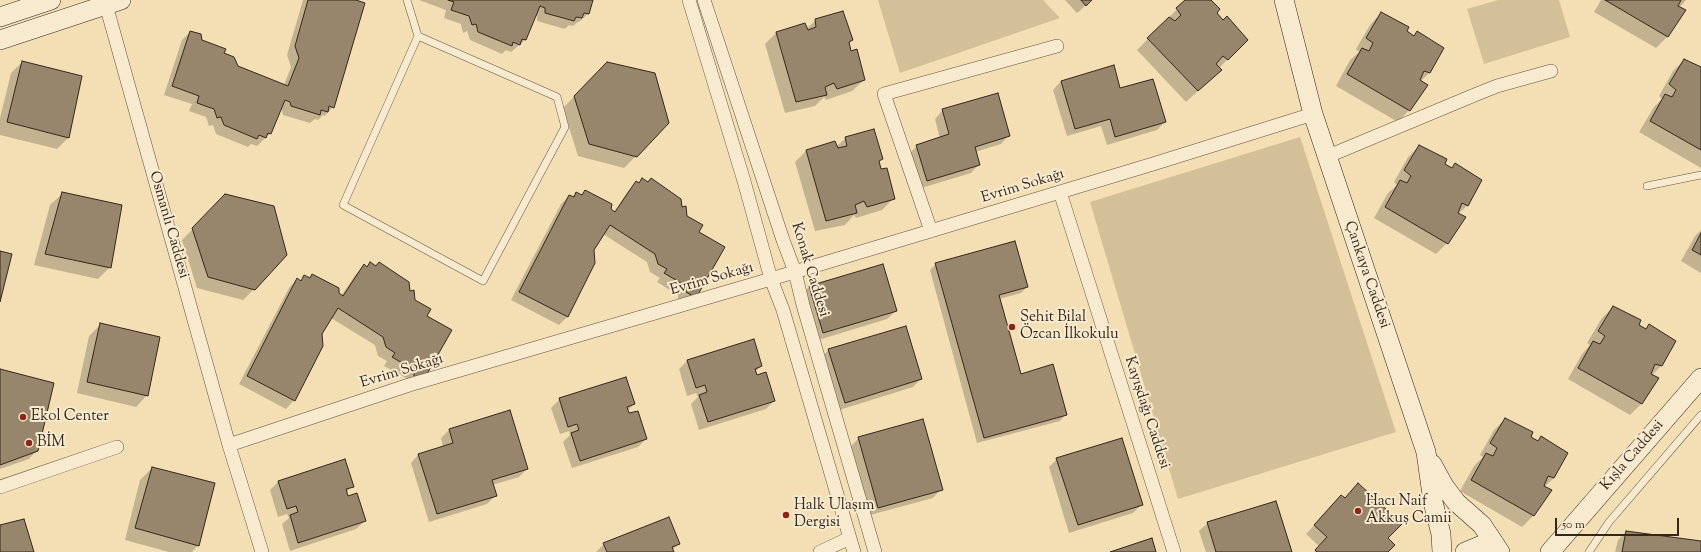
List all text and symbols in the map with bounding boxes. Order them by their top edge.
street label: Evrim Sokağı [979,166,1067,208]
street label: Osmanlı Caddesi [144,169,192,281]
street label: Çankaya Caddesi [1339,219,1393,331]
street label: Konak Caddesi [786,221,832,319]
street label: Evrim Sokağı [668,260,756,300]
place label: Şehit Bilal Özcan İlkokulu [1020,309,1119,344]
marker: Şehit Bilal Özcan İlkokulu [1007,322,1017,332]
street label: Evrim Sokağı [358,351,446,393]
street label: Kayışdağı Caddesi [1119,354,1173,472]
place label: Ekol Center [31,408,109,426]
marker: Ekol Center [18,412,28,422]
street label: Kışla Caddesi [1597,417,1669,495]
place label: BİM [37,434,65,452]
marker: BİM [24,438,34,448]
place label: Hacı Naif Akkuş Camii [1366,493,1452,528]
place label: Halk Ulaşım Dergisi [794,497,874,532]
marker: Hacı Naif Akkuş Camii [1353,506,1363,516]
marker: Halk Ulaşım Dergisi [781,510,791,520]
scale bar [1557,510,1681,536]
text: 50 m [1562,516,1585,534]

